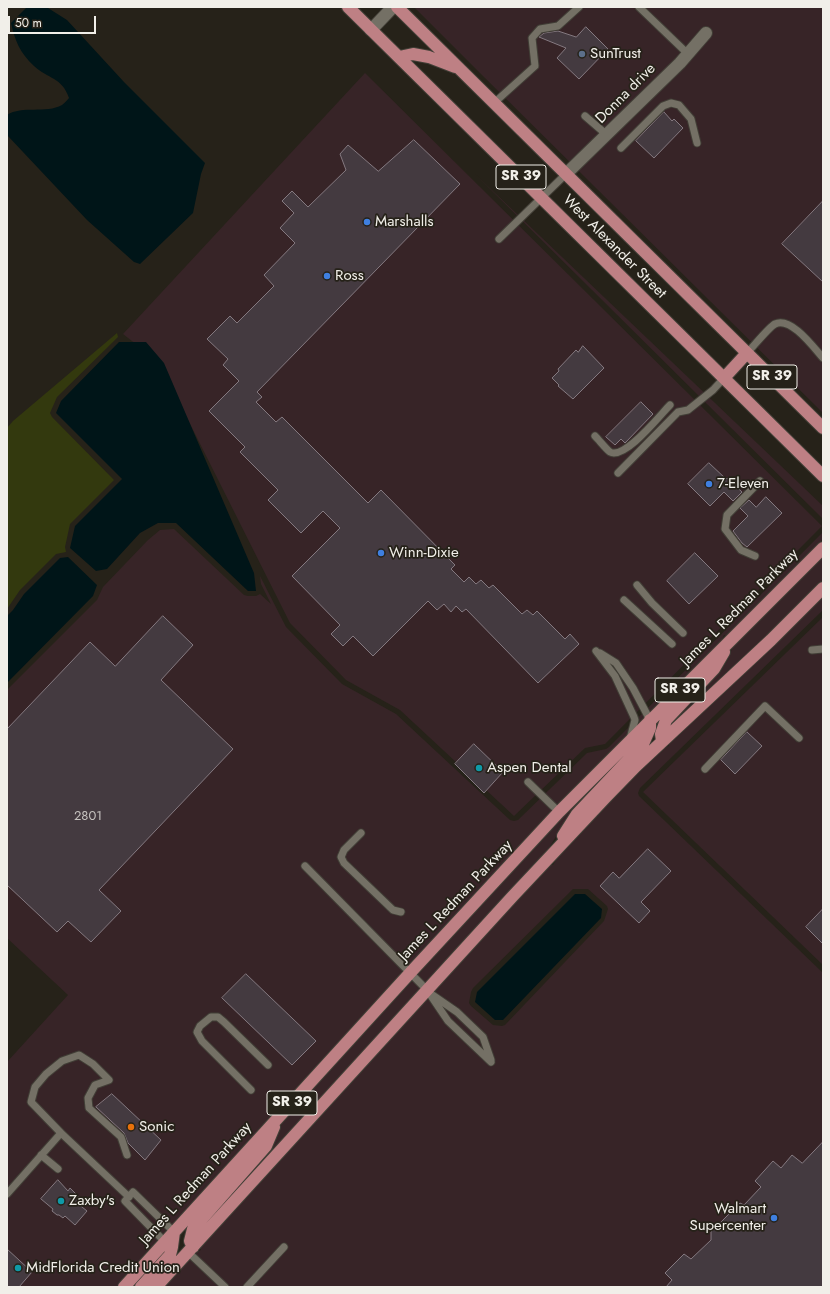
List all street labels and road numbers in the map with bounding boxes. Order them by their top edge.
street label: Donna drive [592,60,660,128]
road number: SR 39 [496,165,546,189]
street label: West Alexander Street [558,191,670,303]
road number: SR 39 [747,365,797,389]
street label: James L Redman Parkway [677,545,803,671]
road number: SR 39 [655,678,705,702]
street label: James L Redman Parkway [395,837,517,965]
road number: SR 39 [267,1091,317,1115]
street label: James L Redman Parkway [136,1119,256,1249]

